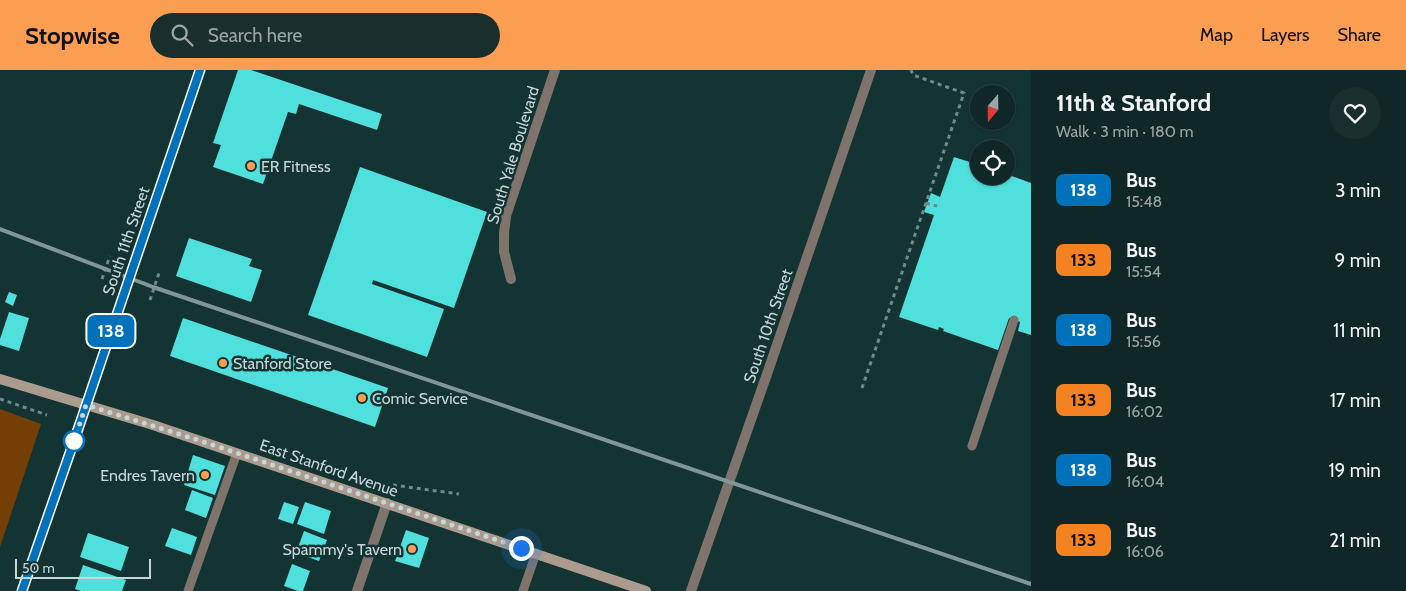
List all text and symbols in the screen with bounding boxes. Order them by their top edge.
search box [150,13,500,58]
text: Stopwise [25,21,120,50]
icon: search [168,21,196,49]
text: Search here [208,24,302,47]
text: Map [1200,24,1233,46]
text: Layers [1261,24,1310,46]
text: Share [1338,24,1381,46]
street label: South Yale Boulevard [483,84,543,226]
north arrow [970,85,1015,130]
map controls [970,85,1015,185]
button: heart [1329,87,1381,139]
text: 11th & Stanford [1056,88,1211,117]
text: Walk · 3 min · 180 m [1056,122,1193,141]
button: locate [970,140,1015,185]
place label: ER Fitness [261,157,331,176]
marker: ER Fitness [245,160,257,172]
text: Bus [1126,169,1156,192]
text: 138 [1070,179,1097,201]
text: 3 min [1335,179,1381,202]
street label: South 11th Street [99,184,154,298]
text: 15:48 [1126,192,1162,211]
text: Bus [1126,239,1156,262]
text: 133 [1070,249,1097,271]
text: 9 min [1335,249,1381,272]
text: 15:54 [1126,262,1161,281]
street label: South 10th Street [740,266,797,386]
text: Bus [1126,309,1156,332]
line badge: 138 [82,315,140,347]
text: 138 [1070,319,1097,341]
text: 11 min [1333,319,1381,342]
text: 138 [97,320,125,342]
text: 15:56 [1126,332,1161,351]
place label: Stanford Store [233,354,332,373]
marker: Stanford Store [217,357,229,369]
text: Bus [1126,379,1156,402]
place label: Comic Service [372,389,468,408]
text: 133 [1070,389,1097,411]
text: 17 min [1330,389,1381,412]
marker: Comic Service [356,392,368,404]
text: 16:02 [1126,402,1163,421]
unlabelled marker [63,430,85,452]
street label: East Stanford Avenue [257,435,401,501]
text: Bus [1126,449,1156,472]
text: 138 [1070,459,1097,481]
text: 19 min [1328,459,1381,482]
place label: Endres Tavern [100,466,195,485]
marker: Endres Tavern [199,469,211,481]
text: 16:04 [1126,472,1164,491]
text: Bus [1126,519,1156,542]
text: 133 [1070,529,1097,551]
text: 21 min [1329,529,1381,552]
your location [509,536,534,561]
place label: Spammy's Tavern [283,540,402,559]
text: 16:06 [1126,542,1164,561]
marker: Spammy's Tavern [406,543,418,555]
scale bar [15,556,151,579]
text: 50 m [22,559,55,577]

